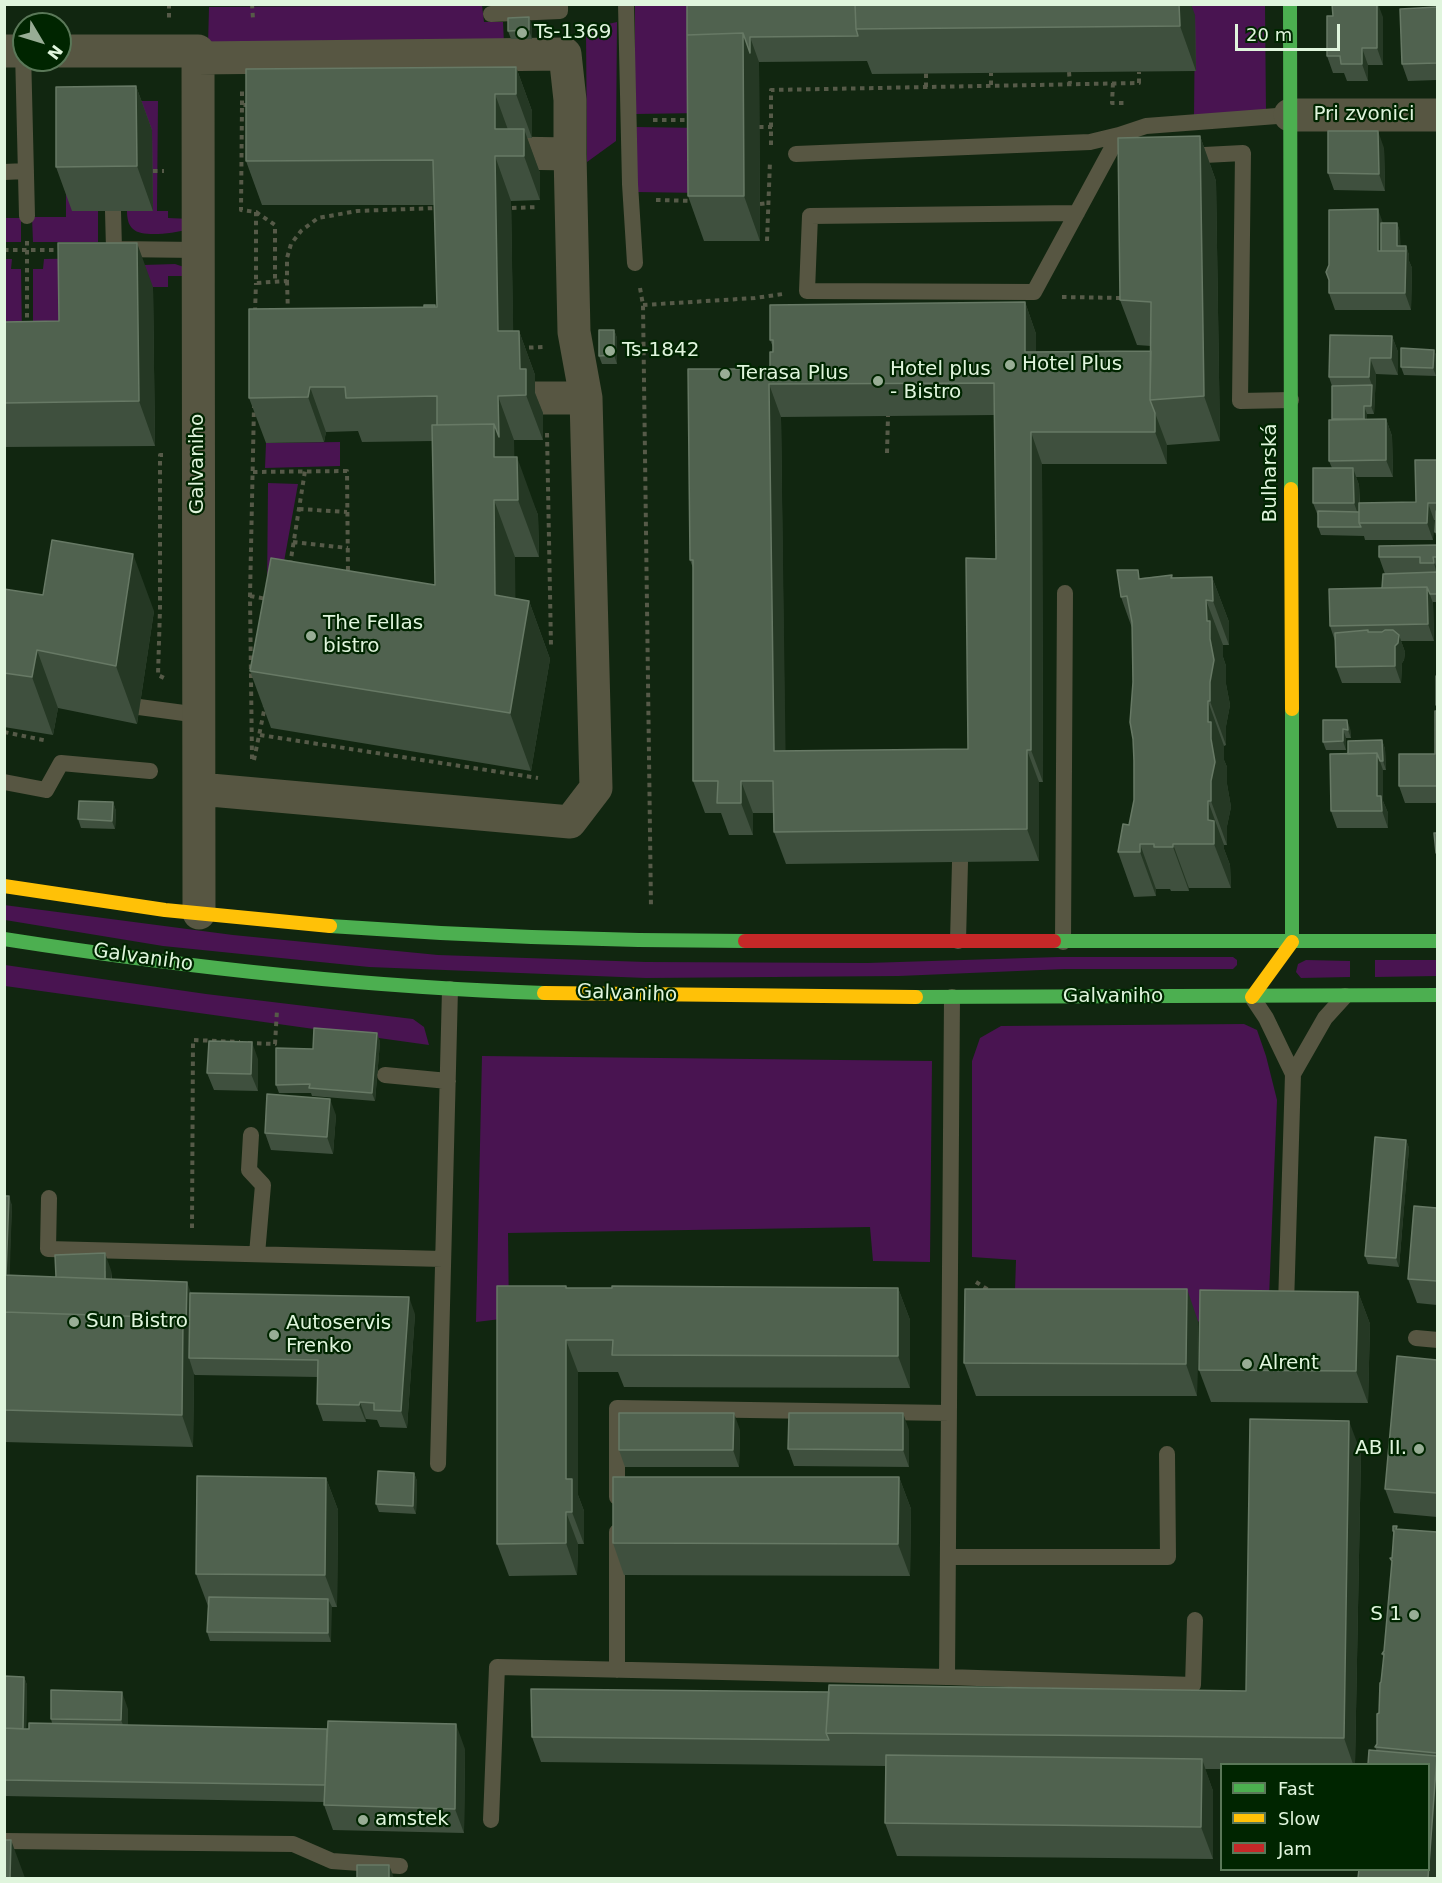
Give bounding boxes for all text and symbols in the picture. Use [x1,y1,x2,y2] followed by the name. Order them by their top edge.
[12,12,72,72] north arrow
[1238,12,1343,50] scale bar
[534,21,611,45] place label: Ts-1369
[1246,24,1292,45] text: 20 m
[515,26,529,40] marker: Ts-1369
[43,41,67,63] text: N
[1313,103,1415,127] street label: Pri zvonici
[622,339,699,363] place label: Ts-1842
[603,344,617,358] marker: Ts-1842
[1022,353,1122,377] place label: Hotel Plus
[890,358,991,405] place label: Hotel plus - Bistro
[1003,358,1017,372] marker: Hotel Plus
[737,362,848,386] place label: Terasa Plus
[718,367,732,381] marker: Terasa Plus
[871,374,885,388] marker: Hotel plus - Bistro
[186,414,210,514] street label: Galvaniho
[1259,423,1283,523] street label: Bulharská
[323,612,423,659] place label: The Fellas bistro
[304,629,318,643] marker: The Fellas bistro
[92,939,194,977] street label: Galvaniho
[576,980,678,1008] street label: Galvaniho
[1063,985,1163,1009] street label: Galvaniho
[86,1310,188,1334] place label: Sun Bistro
[286,1312,391,1359] place label: Autoservis Frenko
[67,1315,81,1329] marker: Sun Bistro
[267,1328,281,1342] marker: Autoservis Frenko
[1259,1352,1319,1376] place label: Alrent
[1240,1357,1254,1371] marker: Alrent
[1355,1437,1407,1461] place label: AB II.
[1412,1442,1426,1456] marker: AB II.
[1370,1603,1402,1627] place label: S 1
[1407,1608,1421,1622] marker: S 1
[1220,1763,1430,1871] legend
[1278,1778,1314,1799] text: Fast
[375,1808,449,1832] place label: amstek
[1278,1808,1320,1829] text: Slow
[356,1813,370,1827] marker: amstek
[1278,1838,1312,1859] text: Jam

